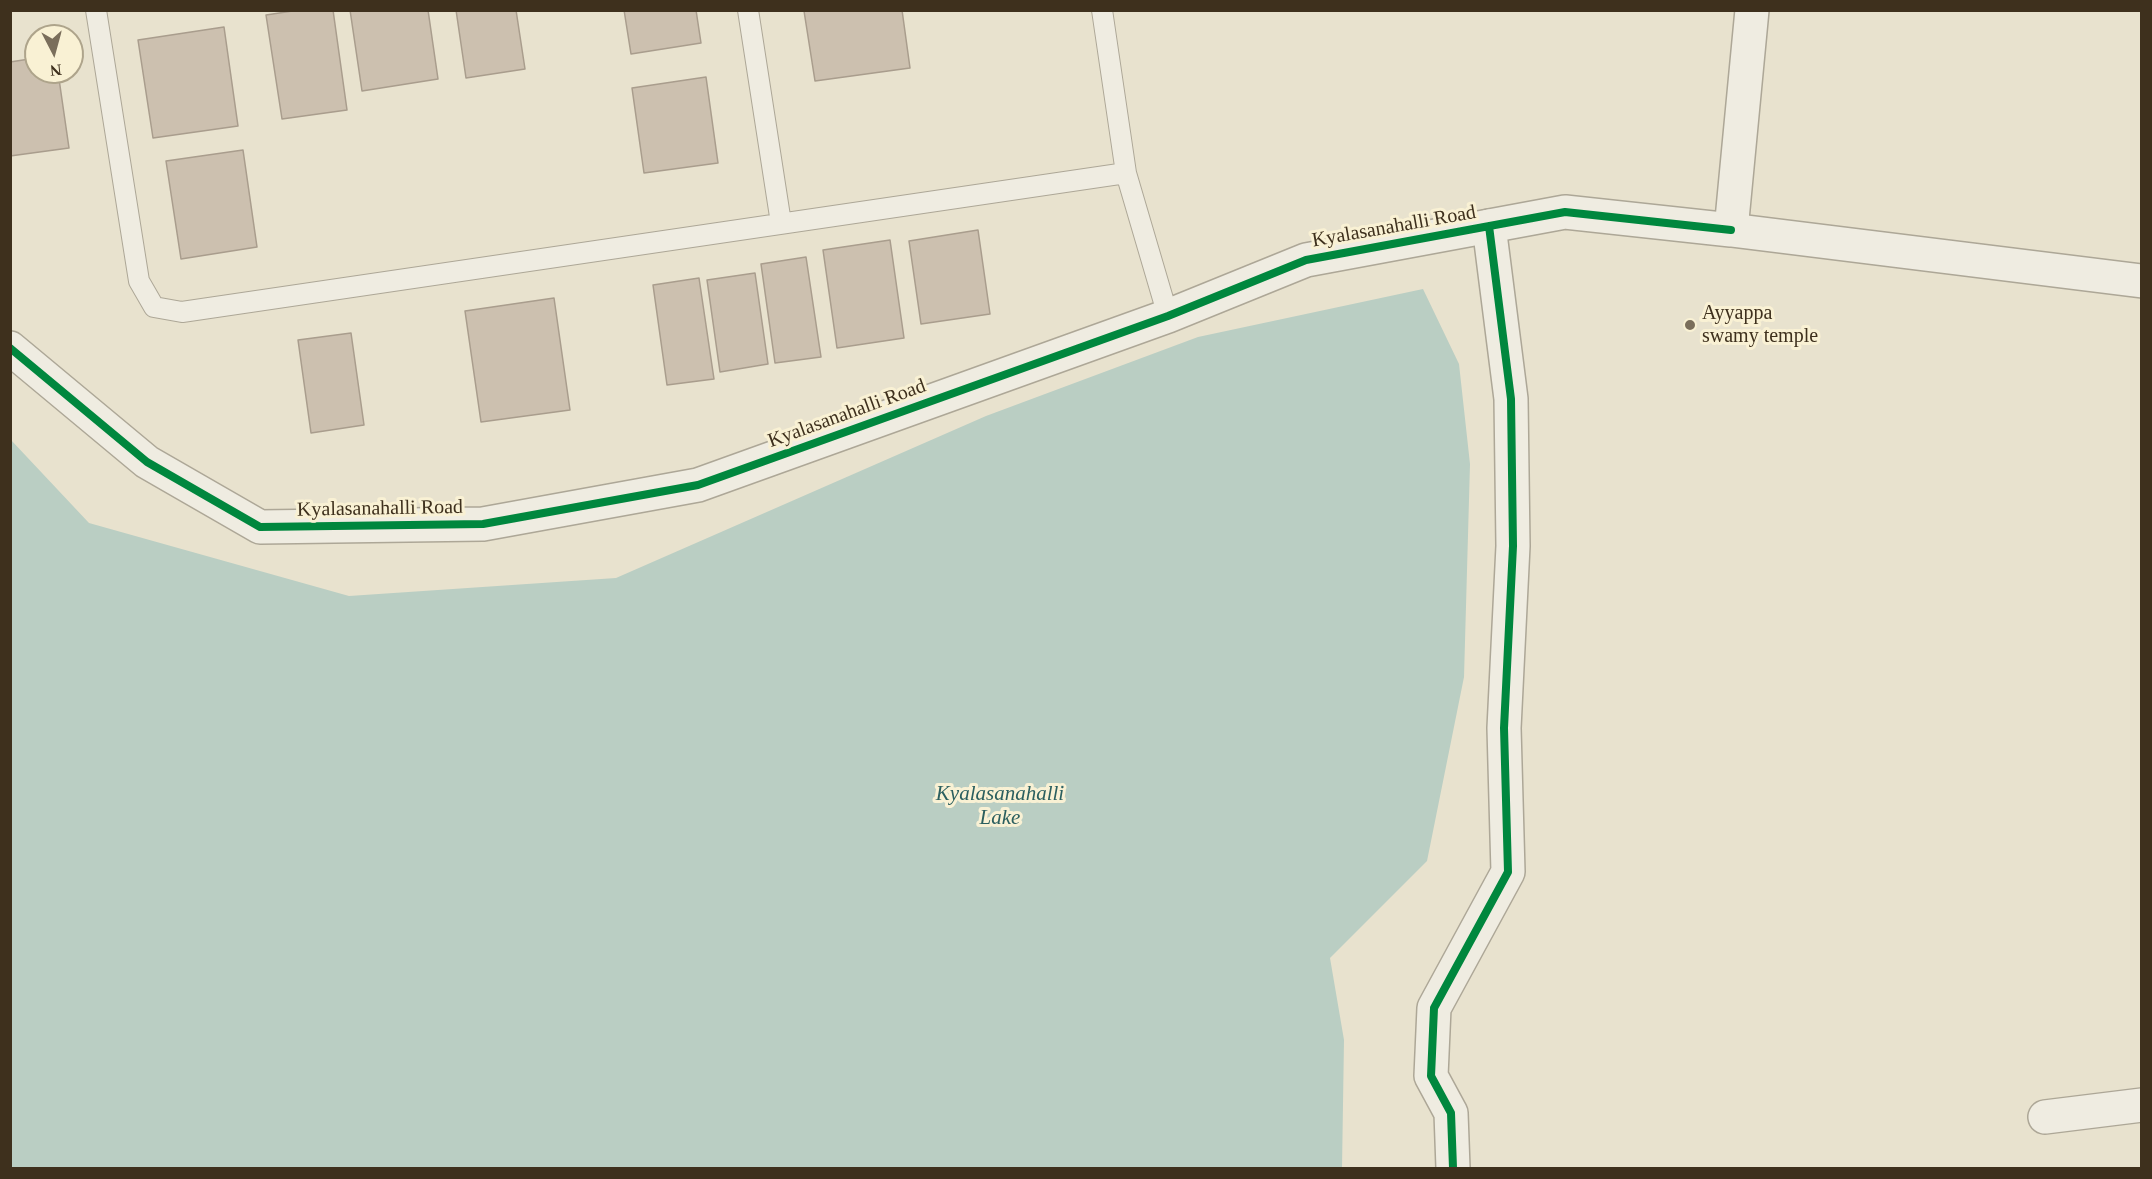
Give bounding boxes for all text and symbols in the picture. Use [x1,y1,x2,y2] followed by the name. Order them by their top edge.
[24,24,84,84] north arrow
[49,61,62,79] text: N
[1310,201,1478,253] street label: Kyalasanahalli Road
[1702,302,1818,349] place label: Ayyappa swamy temple
[1683,318,1697,332] marker: Ayyappa swamy temple
[765,374,929,454] street label: Kyalasanahalli Road
[297,496,463,522] street label: Kyalasanahalli Road
[936,781,1064,831] water label: Kyalasanahalli Lake

